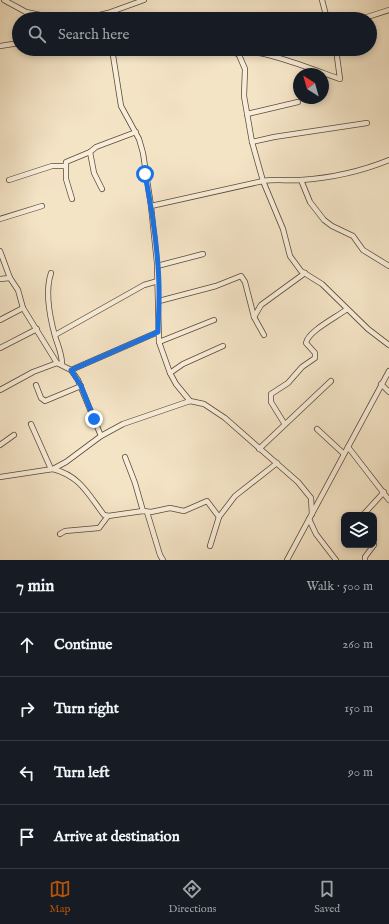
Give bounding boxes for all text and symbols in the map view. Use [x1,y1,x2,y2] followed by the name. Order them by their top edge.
[12,12,377,56] search box
[26,23,48,45] icon: search
[58,25,129,44] text: Search here
[293,68,329,104] north arrow
[136,165,154,183] route start
[85,410,103,428] route end
[341,512,377,548] map controls
[341,512,377,548] button: layers
[16,576,54,597] text: 7 min
[306,578,373,595] text: Walk · 500 m
[16,634,38,656] icon: ahead
[54,635,112,654] text: Continue
[342,636,373,653] text: 260 m
[16,698,38,720] icon: right
[54,699,119,718] text: Turn right
[344,700,373,717] text: 150 m
[16,762,38,784] icon: left
[54,763,110,782] text: Turn left
[348,764,373,781] text: 90 m
[16,826,38,848] icon: arrive
[54,827,180,846] text: Arrive at destination
[49,878,71,916] tab: Map
[169,878,216,916] tab: Directions
[314,878,340,916] tab: Saved

